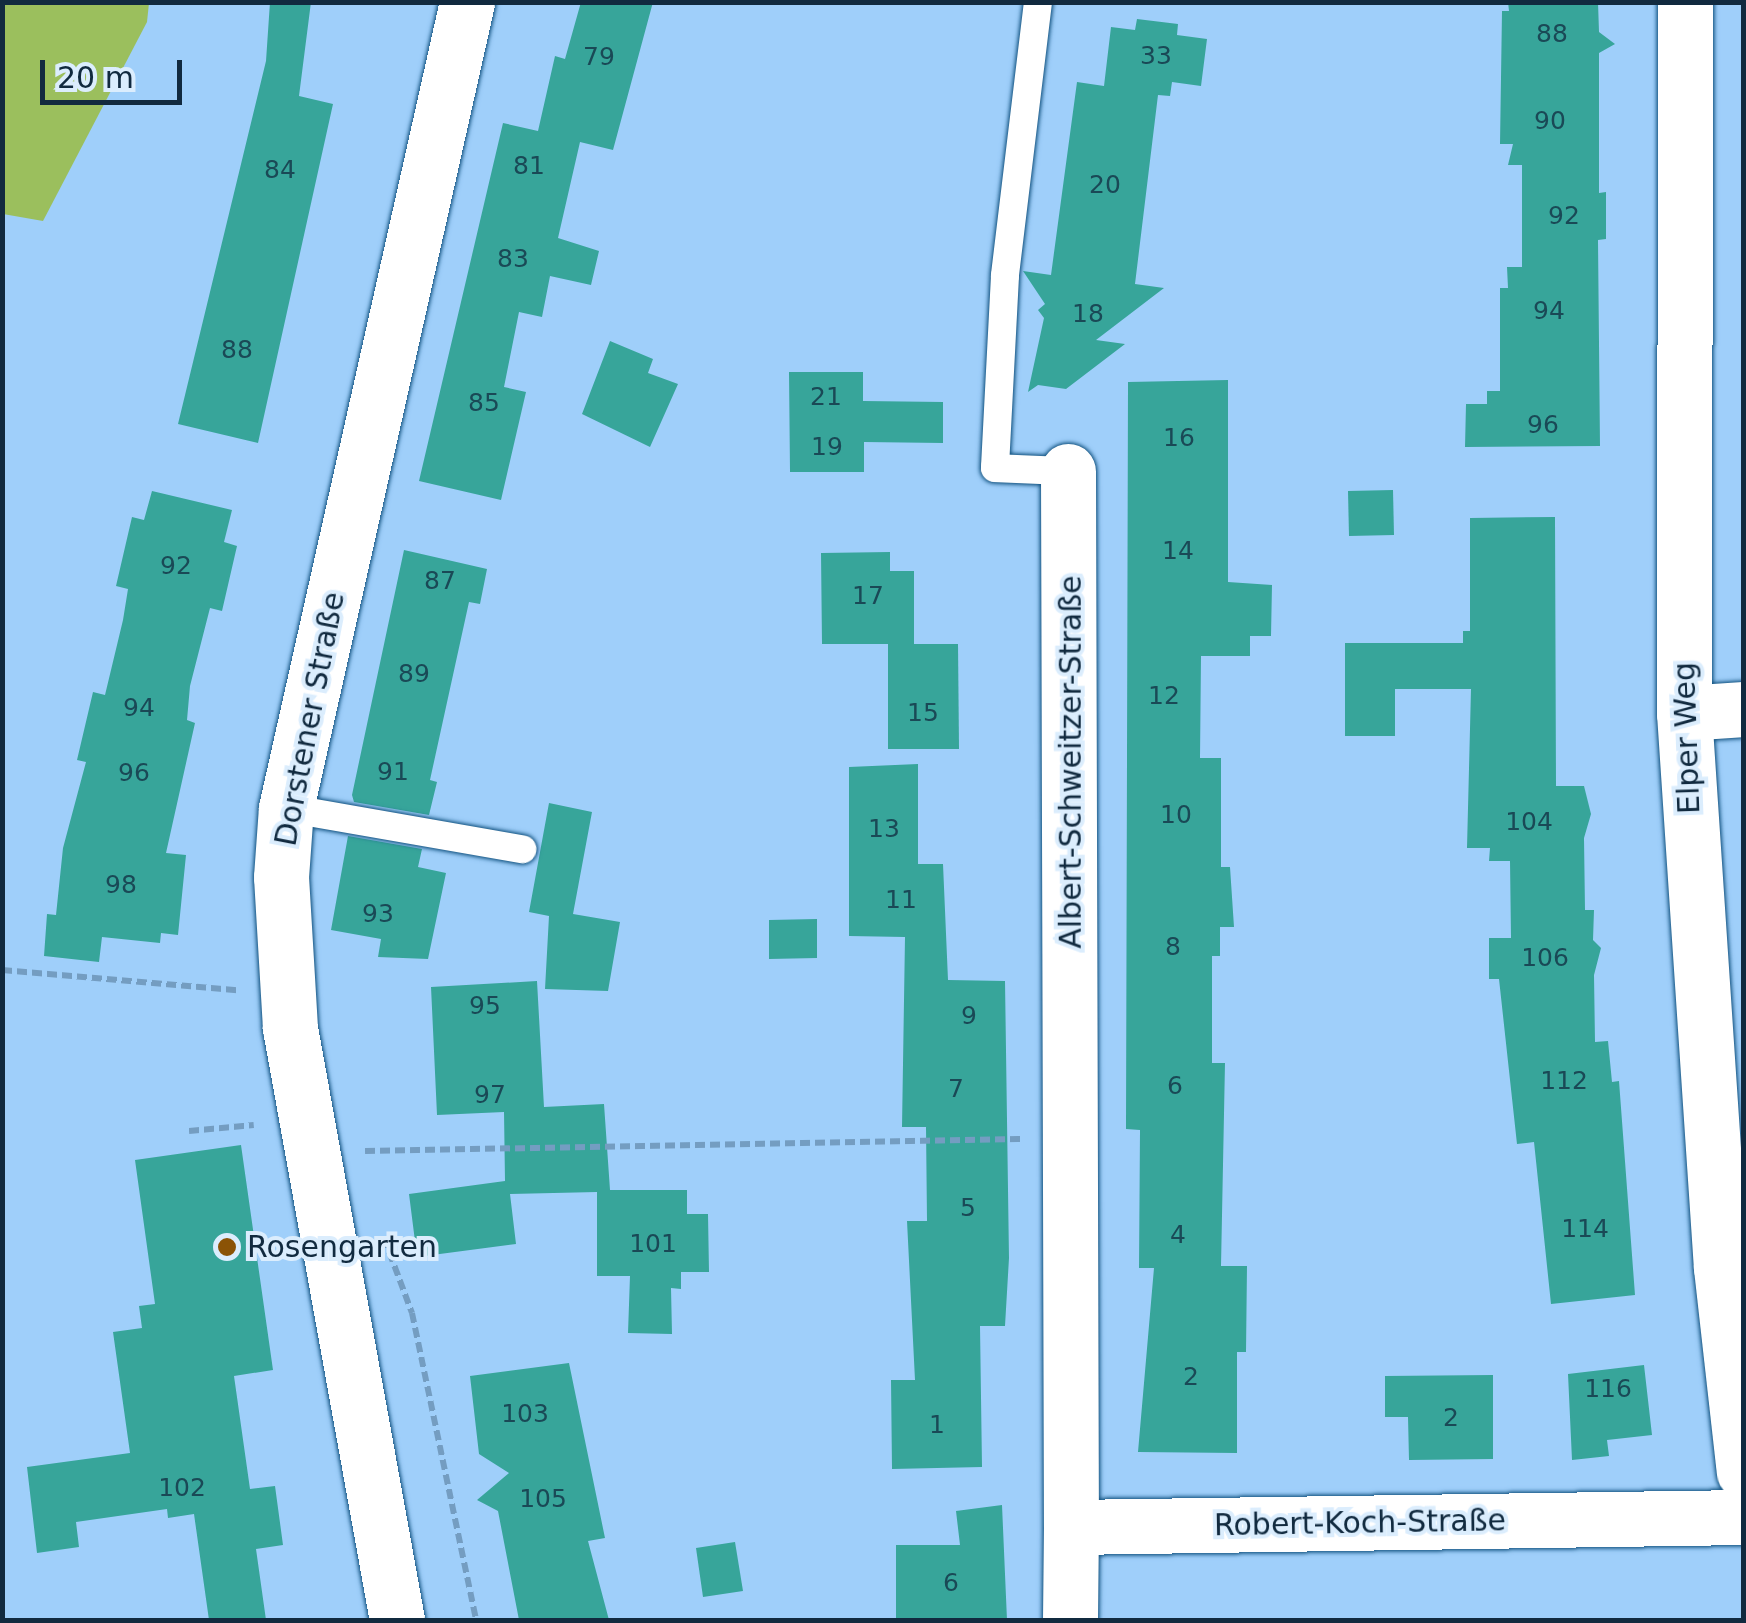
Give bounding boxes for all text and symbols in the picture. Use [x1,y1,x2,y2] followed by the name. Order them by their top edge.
[1536,19,1568,49] house number: 88
[45,40,188,102] scale bar
[1140,41,1172,71] house number: 33
[583,42,615,72] house number: 79
[57,60,134,95] text: 20 m
[1534,106,1566,136] house number: 90
[513,151,545,181] house number: 81
[264,155,296,185] house number: 84
[1089,170,1121,200] house number: 20
[1548,201,1580,231] house number: 92
[497,244,529,274] house number: 83
[1533,296,1565,326] house number: 94
[1072,299,1104,329] house number: 18
[221,335,253,365] house number: 88
[810,382,842,412] house number: 21
[468,388,500,418] house number: 85
[1527,410,1559,440] house number: 96
[1163,423,1195,453] house number: 16
[811,432,843,462] house number: 19
[1162,536,1194,566] house number: 14
[160,551,192,581] house number: 92
[424,566,456,596] house number: 87
[1053,575,1089,949] street label: Albert-Schweitzer-Straße
[852,581,884,611] house number: 17
[268,589,352,849] street label: Dorstener Straße
[398,659,430,689] house number: 89
[1666,661,1708,815] street label: Elper Weg
[1148,681,1180,711] house number: 12
[123,693,155,723] house number: 94
[907,698,939,728] house number: 15
[377,757,409,787] house number: 91
[118,758,150,788] house number: 96
[1160,800,1192,830] house number: 10
[1505,807,1553,837] house number: 104
[868,814,900,844] house number: 13
[105,870,137,900] house number: 98
[885,885,917,915] house number: 11
[362,899,394,929] house number: 93
[1165,932,1181,962] house number: 8
[1521,943,1569,973] house number: 106
[469,991,501,1021] house number: 95
[961,1001,977,1031] house number: 9
[1540,1066,1588,1096] house number: 112
[1167,1071,1183,1101] house number: 6
[948,1074,964,1104] house number: 7
[474,1080,506,1110] house number: 97
[960,1193,976,1223] house number: 5
[1561,1214,1609,1244] house number: 114
[1170,1220,1186,1250] house number: 4
[247,1229,437,1265] place label: Rosengarten
[629,1229,677,1259] house number: 101
[216,1236,238,1258] marker: Rosengarten
[1183,1362,1199,1392] house number: 2
[1584,1374,1632,1404] house number: 116
[501,1399,549,1429] house number: 103
[1443,1403,1459,1433] house number: 2
[929,1410,945,1440] house number: 1
[158,1473,206,1503] house number: 102
[519,1484,567,1514] house number: 105
[1214,1502,1506,1544] street label: Robert-Koch-Straße
[943,1568,959,1598] house number: 6

